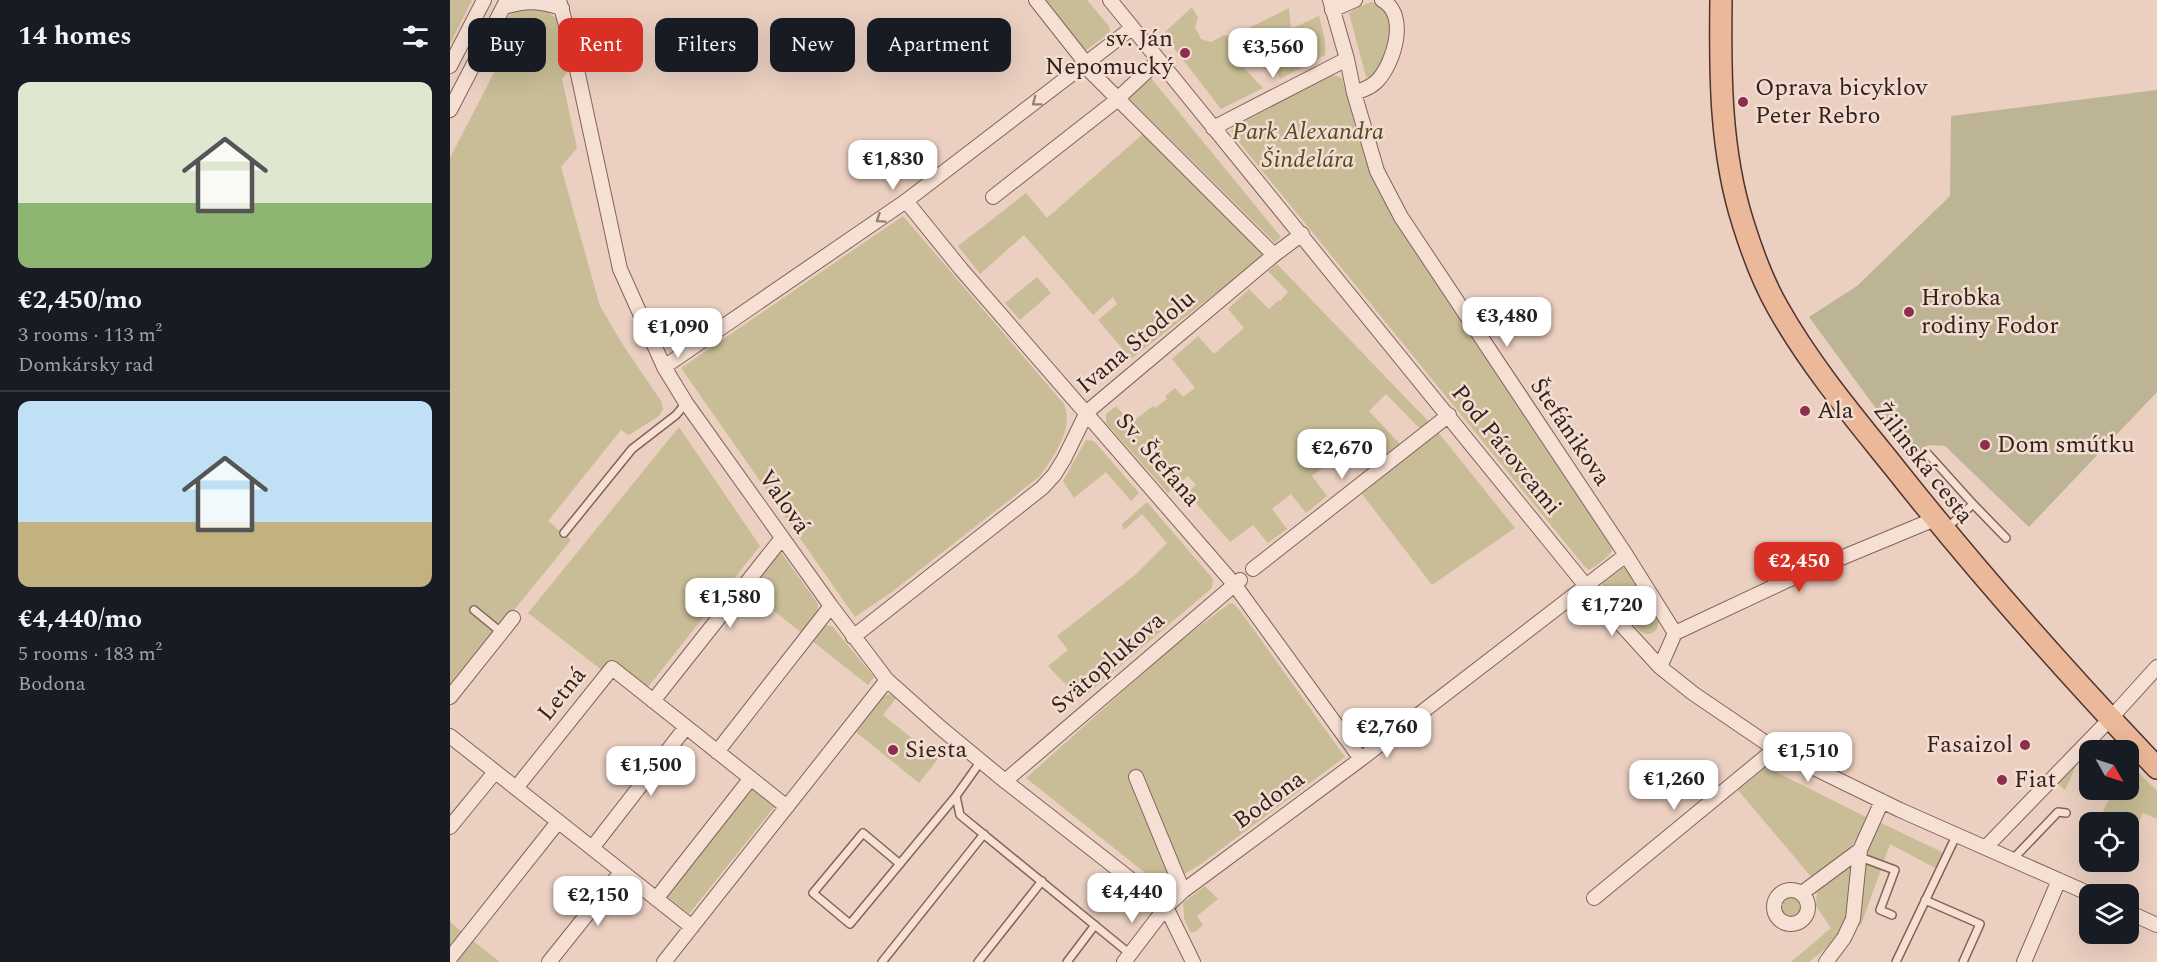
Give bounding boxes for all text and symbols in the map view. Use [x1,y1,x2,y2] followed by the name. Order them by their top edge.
[18,16,132,56] text: 14 homes
[468,18,546,72] chip: Buy
[558,18,643,72] chip: Rent
[655,18,758,72] chip: Filters
[770,18,855,72] chip: New
[867,18,1011,72] chip: Apartment
[399,20,432,53] icon: filters
[1045,21,1174,85] place label: sv. Ján Nepomucký
[1224,28,1322,79] pin: €3,560
[1242,32,1304,62] text: €3,560
[1178,46,1192,60] marker: sv. Ján Nepomucký
[1755,70,1929,134] place label: Oprava bicyklov Peter Rebro
[1032,95,1043,106] one-way arrow
[1736,95,1750,109] marker: Oprava bicyklov Peter Rebro
[1232,114,1384,178] park label: Park Alexandra Šindelára
[171,121,279,229] icon: home
[844,140,942,191] pin: €1,830
[862,144,924,174] text: €1,830
[876,212,887,223] one-way arrow
[18,280,142,320] text: €2,450/mo
[1921,280,2059,344] place label: Hrobka rodiny Fodor
[1069,281,1203,403] street label: Ivana Stodolu
[1458,297,1556,348] pin: €3,480
[1476,301,1538,331] text: €3,480
[1902,305,1916,319] marker: Hrobka rodiny Fodor
[629,308,727,359] pin: €1,090
[647,312,709,342] text: €1,090
[18,320,162,350] text: 3 rooms · 113 m²
[18,350,154,380] text: Domkársky rad
[1521,371,1620,493] street label: Štefánikova
[1442,377,1570,523] street label: Pod Párovcami
[1817,393,1854,429] place label: Ala
[1864,394,1982,532] street label: Žilinská cesta
[1798,404,1812,418] marker: Ala
[1107,405,1209,515] street label: Sv. Štefana
[1997,427,2135,463] place label: Dom smútku
[1293,429,1391,480] pin: €2,670
[1311,433,1373,463] text: €2,670
[1978,438,1992,452] marker: Dom smútku
[171,440,279,548] icon: home
[749,462,819,542] street label: Valová
[1750,542,1848,593] pin: €2,450
[1768,546,1830,576] text: €2,450
[681,578,779,629] pin: €1,580
[699,582,761,612] text: €1,580
[1563,586,1661,637] pin: €1,720
[1581,590,1643,620] text: €1,720
[18,599,142,639] text: €4,440/mo
[1043,603,1173,723] street label: Svätoplukova
[18,639,162,669] text: 5 rooms · 183 m²
[529,659,595,729] street label: Letná
[18,669,86,699] text: Bodona
[1338,708,1436,759] pin: €2,760
[1356,712,1418,742] text: €2,760
[1926,727,2013,763] place label: Fasaizol
[905,732,967,768] place label: Siesta
[1759,732,1857,783] pin: €1,510
[1777,736,1839,766] text: €1,510
[2018,738,2032,752] marker: Fasaizol
[2079,740,2139,800] north arrow
[2079,740,2139,944] map controls
[886,743,900,757] marker: Siesta
[602,746,700,797] pin: €1,500
[620,750,682,780] text: €1,500
[1625,760,1723,811] pin: €1,260
[1226,761,1313,838] street label: Bodona
[2014,762,2056,798] place label: Fiat
[1643,764,1705,794] text: €1,260
[1995,773,2009,787] marker: Fiat
[2079,812,2139,872] button: locate
[1083,873,1181,924] pin: €4,440
[549,876,647,927] pin: €2,150
[1101,877,1163,907] text: €4,440
[567,880,629,910] text: €2,150
[2079,884,2139,944] button: layers

